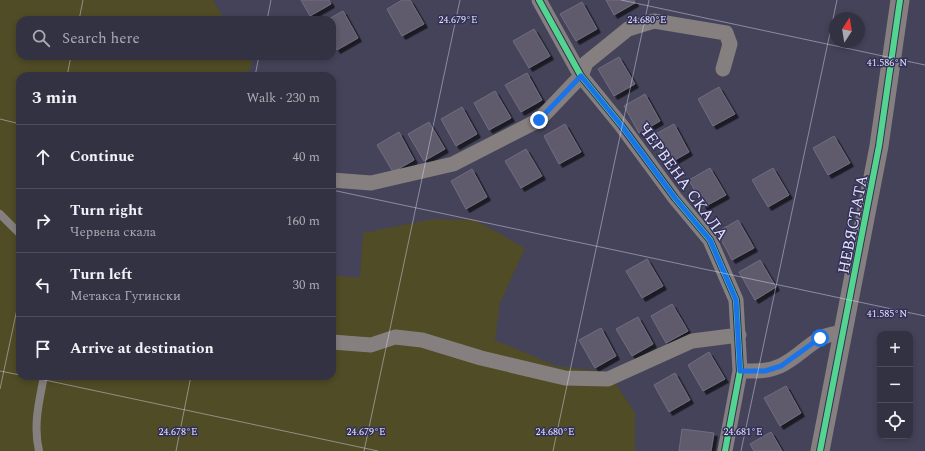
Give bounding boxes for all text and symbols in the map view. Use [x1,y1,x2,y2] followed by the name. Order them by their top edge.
[438,12,478,28] text: 24.679°E
[627,12,667,28] text: 24.680°E
[829,12,865,48] north arrow
[16,16,336,60] search box
[30,27,52,49] icon: search
[62,27,140,50] text: Search here
[867,55,907,71] text: 41.586°N
[32,85,77,111] text: 3 min
[246,88,320,108] text: Walk · 230 m
[530,111,548,129] route end
[632,118,734,245] street label: ЧЕРВЕНА СКАЛА
[70,145,135,168] text: Continue
[32,146,54,168] icon: ahead
[293,147,320,167] text: 40 m
[832,173,874,276] street label: НЕВЯСТАТА
[70,199,143,222] text: Turn right
[32,210,54,232] icon: right
[286,211,320,231] text: 160 m
[70,222,156,242] text: Червена скала
[70,263,132,286] text: Turn left
[32,274,54,296] icon: left
[293,275,320,295] text: 30 m
[70,286,181,306] text: Метакса Гугински
[867,306,907,322] text: 41.585°N
[811,329,829,347] route start
[877,331,913,439] map controls
[877,331,913,367] button: +
[70,337,214,360] text: Arrive at destination
[32,338,54,360] icon: arrive
[877,367,913,403] button: −
[877,403,913,439] button: locate
[158,424,198,440] text: 24.678°E
[346,424,386,440] text: 24.679°E
[535,424,575,440] text: 24.680°E
[723,424,763,440] text: 24.681°E

